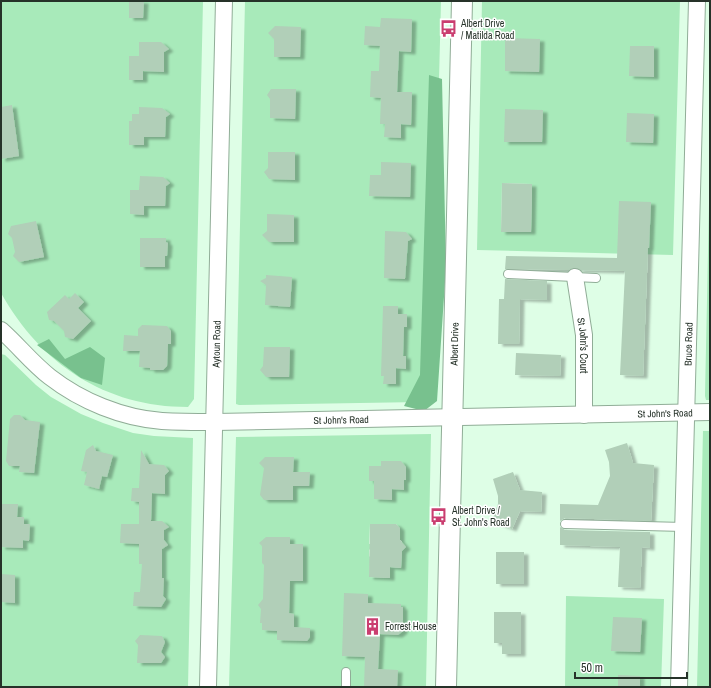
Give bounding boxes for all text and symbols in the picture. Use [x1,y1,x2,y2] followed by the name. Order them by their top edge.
[460,17,514,42] place label: Albert Drive / Matilda Road
[438,19,458,39] bus stop icon: Albert Drive / Matilda Road
[574,317,590,374] street label: St John's Court
[209,320,224,369] street label: Aytoun Road
[447,322,462,367] street label: Albert Drive
[681,322,696,366] street label: Bruce Road
[637,406,693,420] street label: St John's Road
[313,413,369,427] street label: St John's Road
[451,504,510,529] place label: Albert Drive / St. John's Road
[429,506,449,526] bus stop icon: Albert Drive / St. John's Road
[362,616,382,636] building icon: Forrest House
[385,620,437,633] place label: Forrest House
[575,654,687,680] scale bar
[581,660,603,676] text: 50 m

